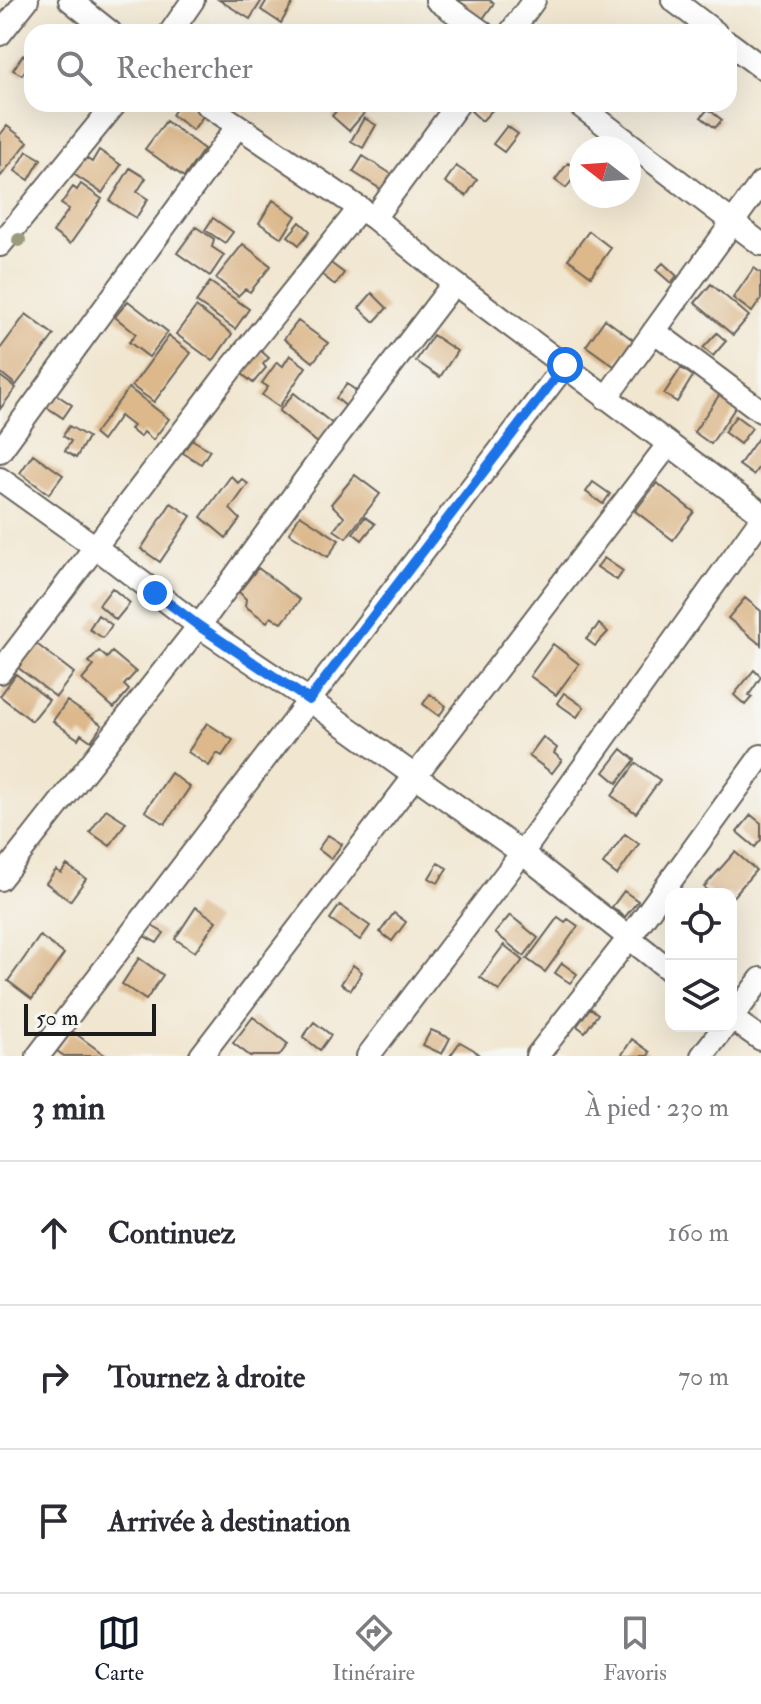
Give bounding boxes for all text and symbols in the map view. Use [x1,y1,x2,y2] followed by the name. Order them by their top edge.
[24,24,737,112] search box
[52,46,96,90] icon: search
[116,50,253,87] text: Rechercher
[569,136,641,208] north arrow
[547,347,583,383] route start
[137,575,173,611] route end
[665,888,737,1032] map controls
[665,888,737,960] button: locate
[665,960,737,1032] button: layers
[24,1000,156,1036] scale bar
[36,1004,78,1032] text: 50 m
[32,1087,105,1130] text: 3 min
[585,1092,729,1124] text: À pied · 230 m
[32,1211,76,1255] icon: ahead
[108,1215,235,1252] text: Continuez
[668,1217,729,1249] text: 160 m
[32,1355,76,1399] icon: right
[108,1359,305,1396] text: Tournez à droite
[678,1361,729,1393] text: 70 m
[32,1499,76,1543] icon: arrive
[108,1503,351,1540] text: Arrivée à destination
[94,1611,144,1687] tab: Carte
[332,1611,415,1687] tab: Itinéraire
[603,1611,667,1687] tab: Favoris

